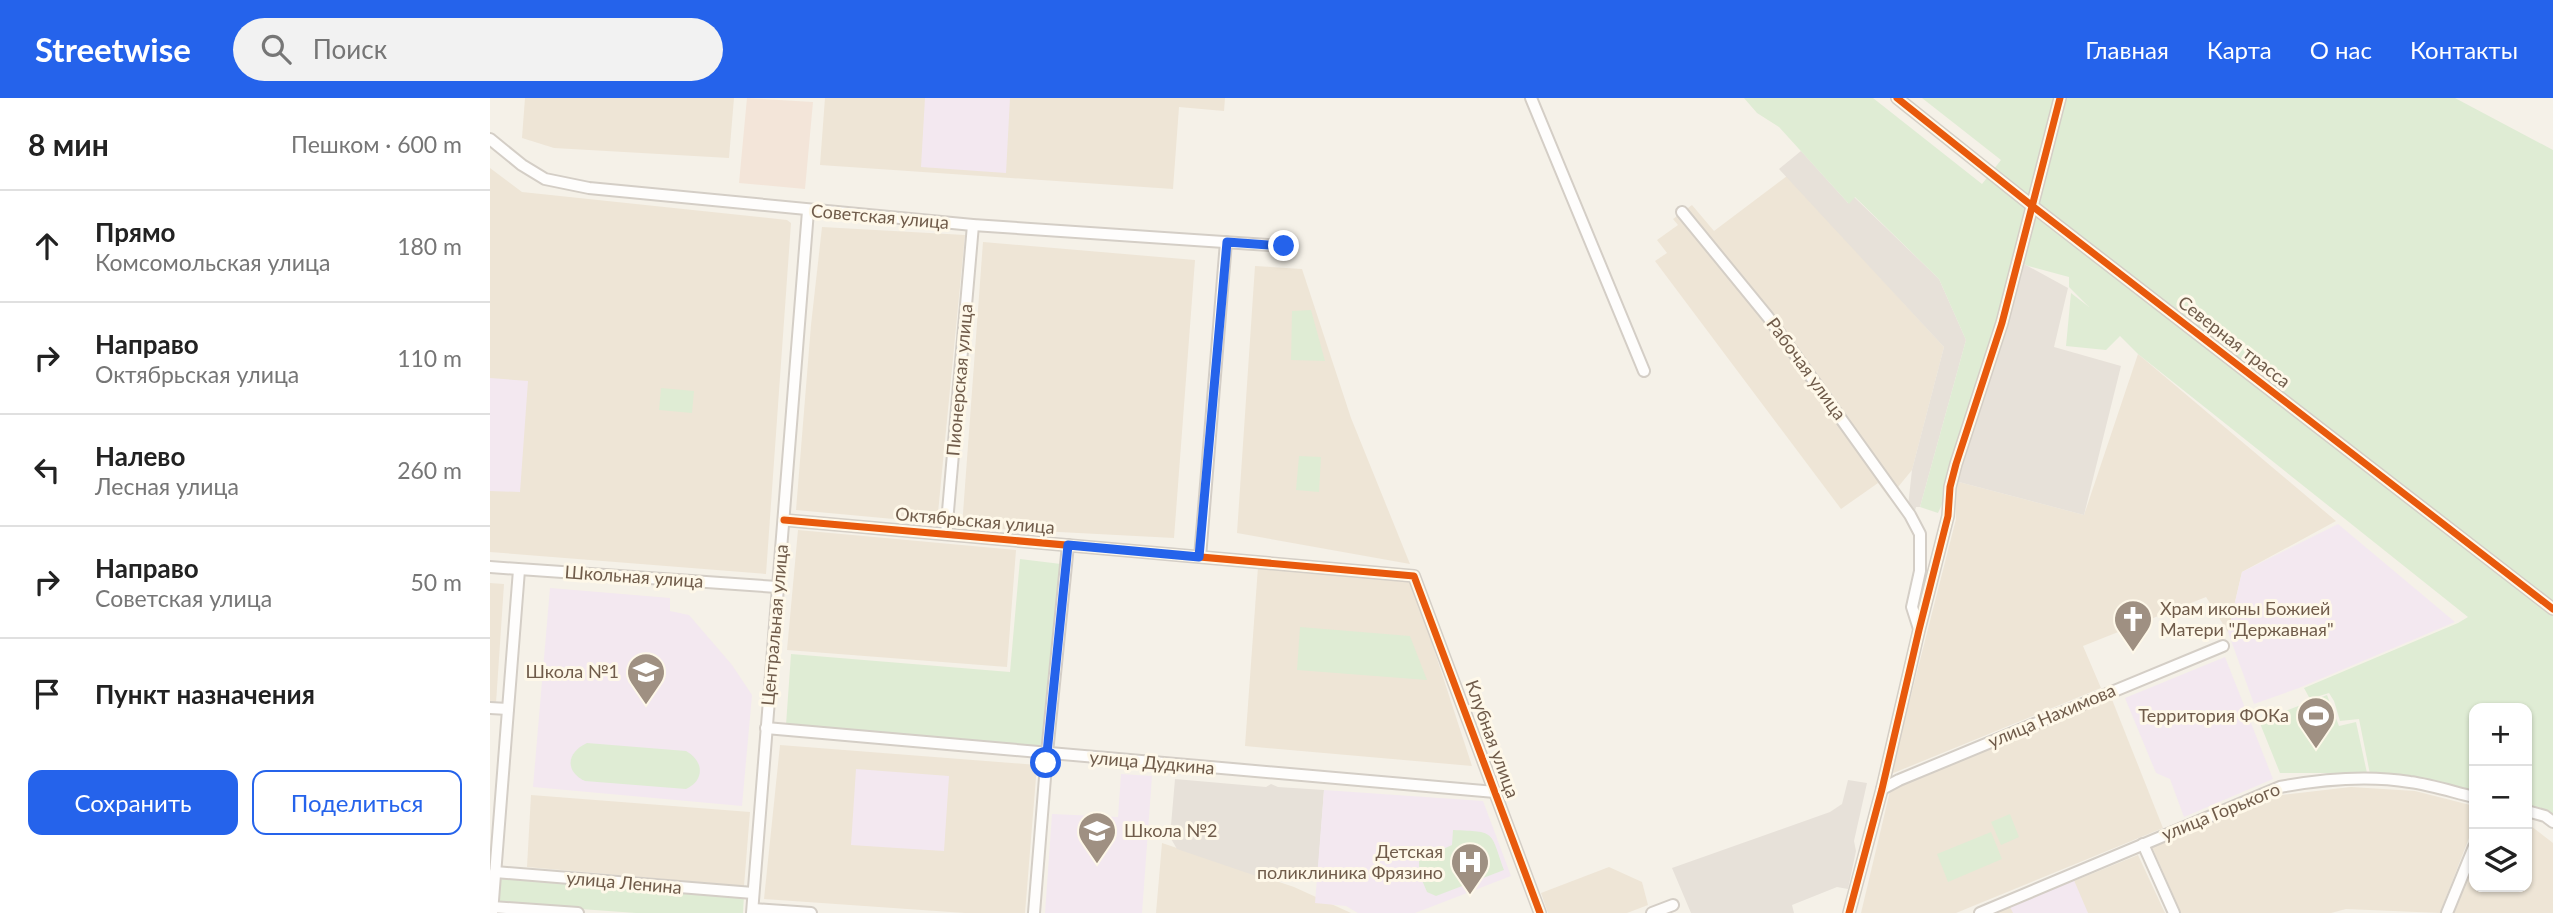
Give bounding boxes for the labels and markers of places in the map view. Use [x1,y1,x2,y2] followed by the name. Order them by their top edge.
[2160,597,2334,640] place label: Храм иконы Божией Матери "Державная"
[2112,598,2154,653] church icon: Храм иконы Божией Матери "Державная"
[625,651,667,706] school or university icon: Школа №1
[526,660,619,682] place label: Школа №1
[2295,695,2337,750] sports icon: Территория ФОКа
[2138,704,2289,726] place label: Территория ФОКа
[1076,810,1118,865] school or university icon: Школа №2
[1124,819,1218,841] place label: Школа №2
[1257,840,1443,883] place label: Детская поликлиника Фрязино
[1449,841,1491,896] hospital icon: Детская поликлиника Фрязино

